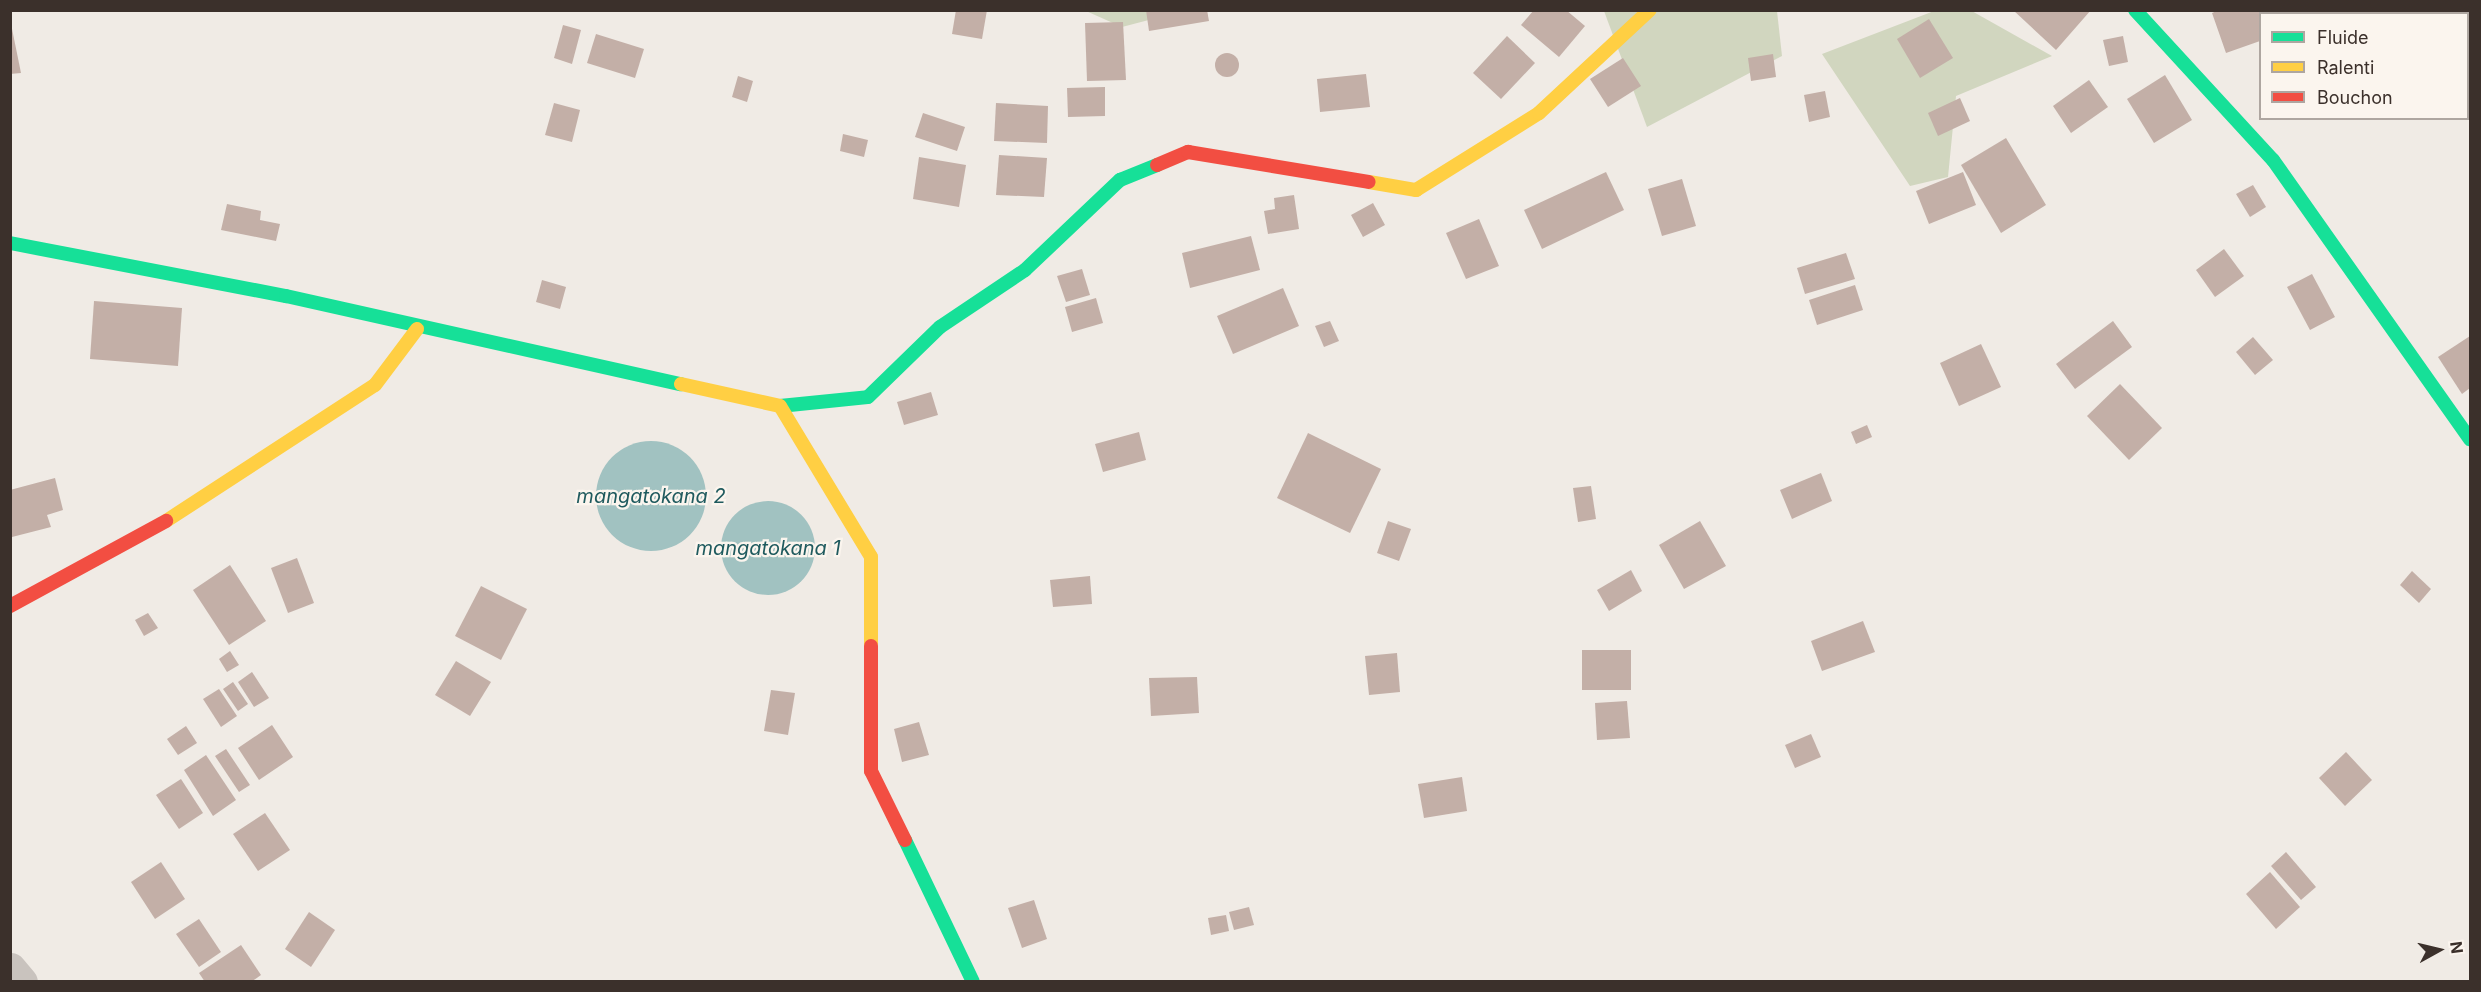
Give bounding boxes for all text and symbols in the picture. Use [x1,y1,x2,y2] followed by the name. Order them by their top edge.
[2259,12,2469,120] legend
[2317,27,2369,48] text: Fluide
[2317,57,2374,78] text: Ralenti
[2317,87,2393,108] text: Bouchon
[576,484,726,508] water label: mangatokana 2
[695,536,841,560] water label: mangatokana 1
[2409,920,2469,980] north arrow
[2446,940,2468,955] text: N

